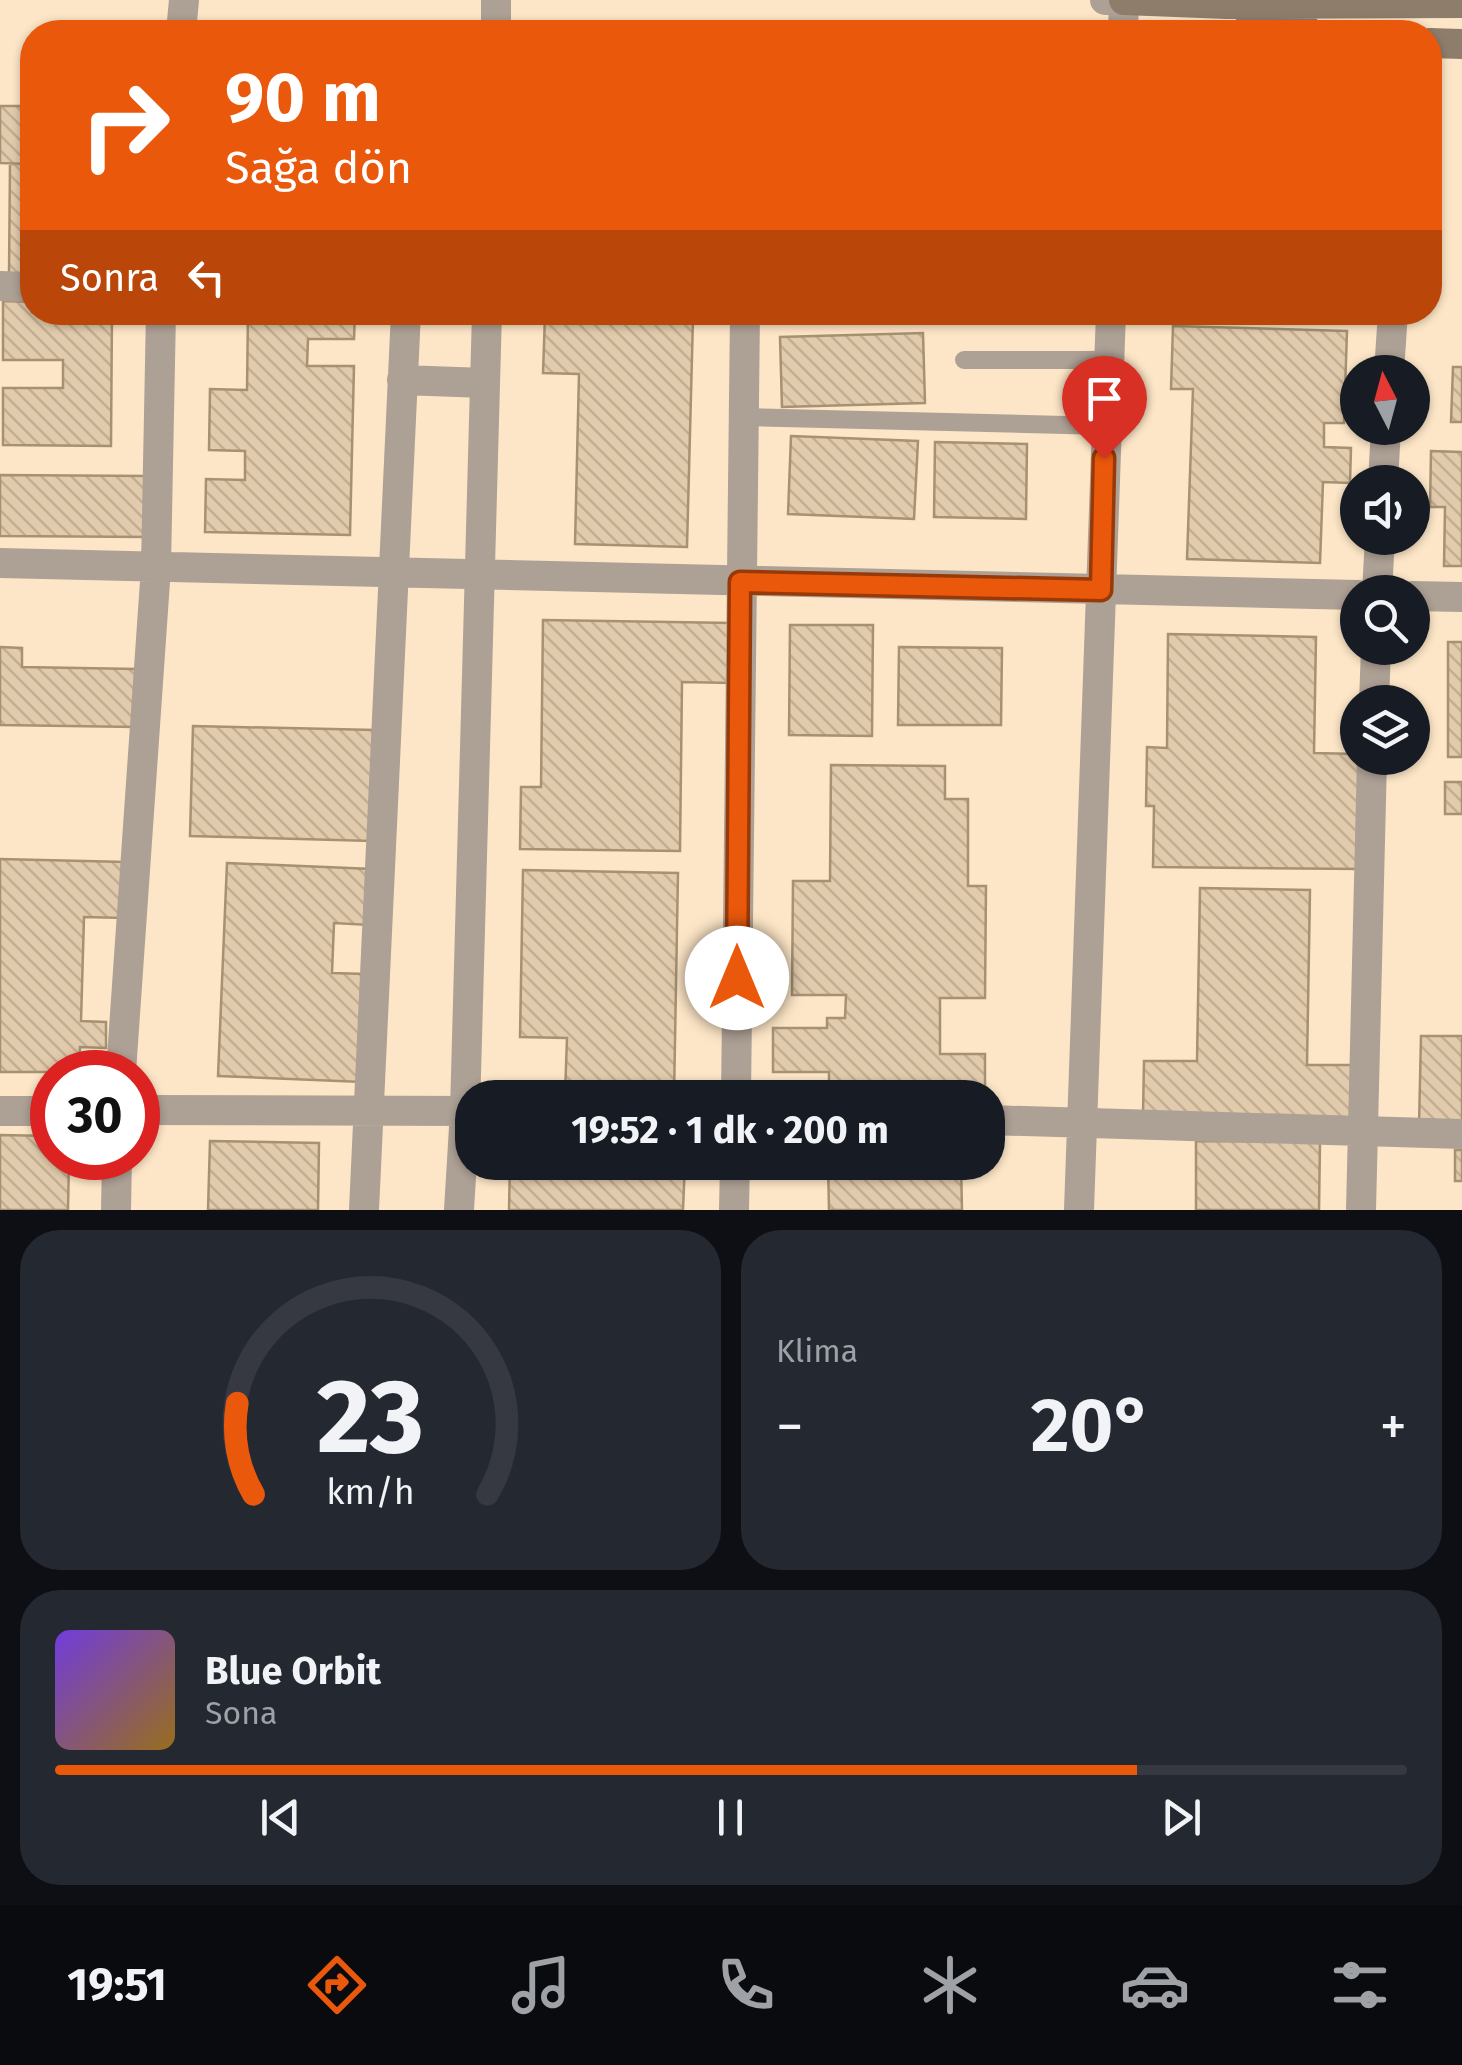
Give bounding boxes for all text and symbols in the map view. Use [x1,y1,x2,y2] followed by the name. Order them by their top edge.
[225,56,381,140] text: 90 m
[60,60,190,190] icon: right
[225,141,412,195] text: Sağa dön
[179,250,234,305] icon: left
[60,255,159,301] text: Sonra
[1340,355,1430,445] north arrow
[1340,355,1430,775] map controls
[1062,356,1147,459] pin
[1077,371,1132,426] icon: arrive
[1340,465,1430,555] button: sound
[1340,575,1430,665] button: search
[1340,685,1430,775] button: layers
[685,926,789,1030] position arrow
[30,1050,160,1180] speed limit sign: 30
[571,1107,889,1153] text: 19:52 · 1 dk · 200 m
[776,1332,858,1370] text: Klima
[317,1355,424,1480] text: 23
[1031,1381,1152,1471] text: 20°
[776,1394,804,1460] text: −
[1380,1394,1407,1460] text: +
[326,1471,415,1513] text: km/h
[205,1648,381,1694] text: Blue Orbit
[205,1694,277,1732] text: Sona
[253,1790,308,1845] icon: previous
[703,1790,758,1845] icon: pause
[1154,1790,1209,1845] icon: next
[302,1950,372,2020] icon: directions
[506,1950,576,2020] icon: music
[711,1950,781,2020] icon: phone
[915,1950,985,2020] icon: climate
[1120,1950,1190,2020] icon: car
[1325,1950,1395,2020] icon: filters
[67,1958,167,2012] text: 19:51

